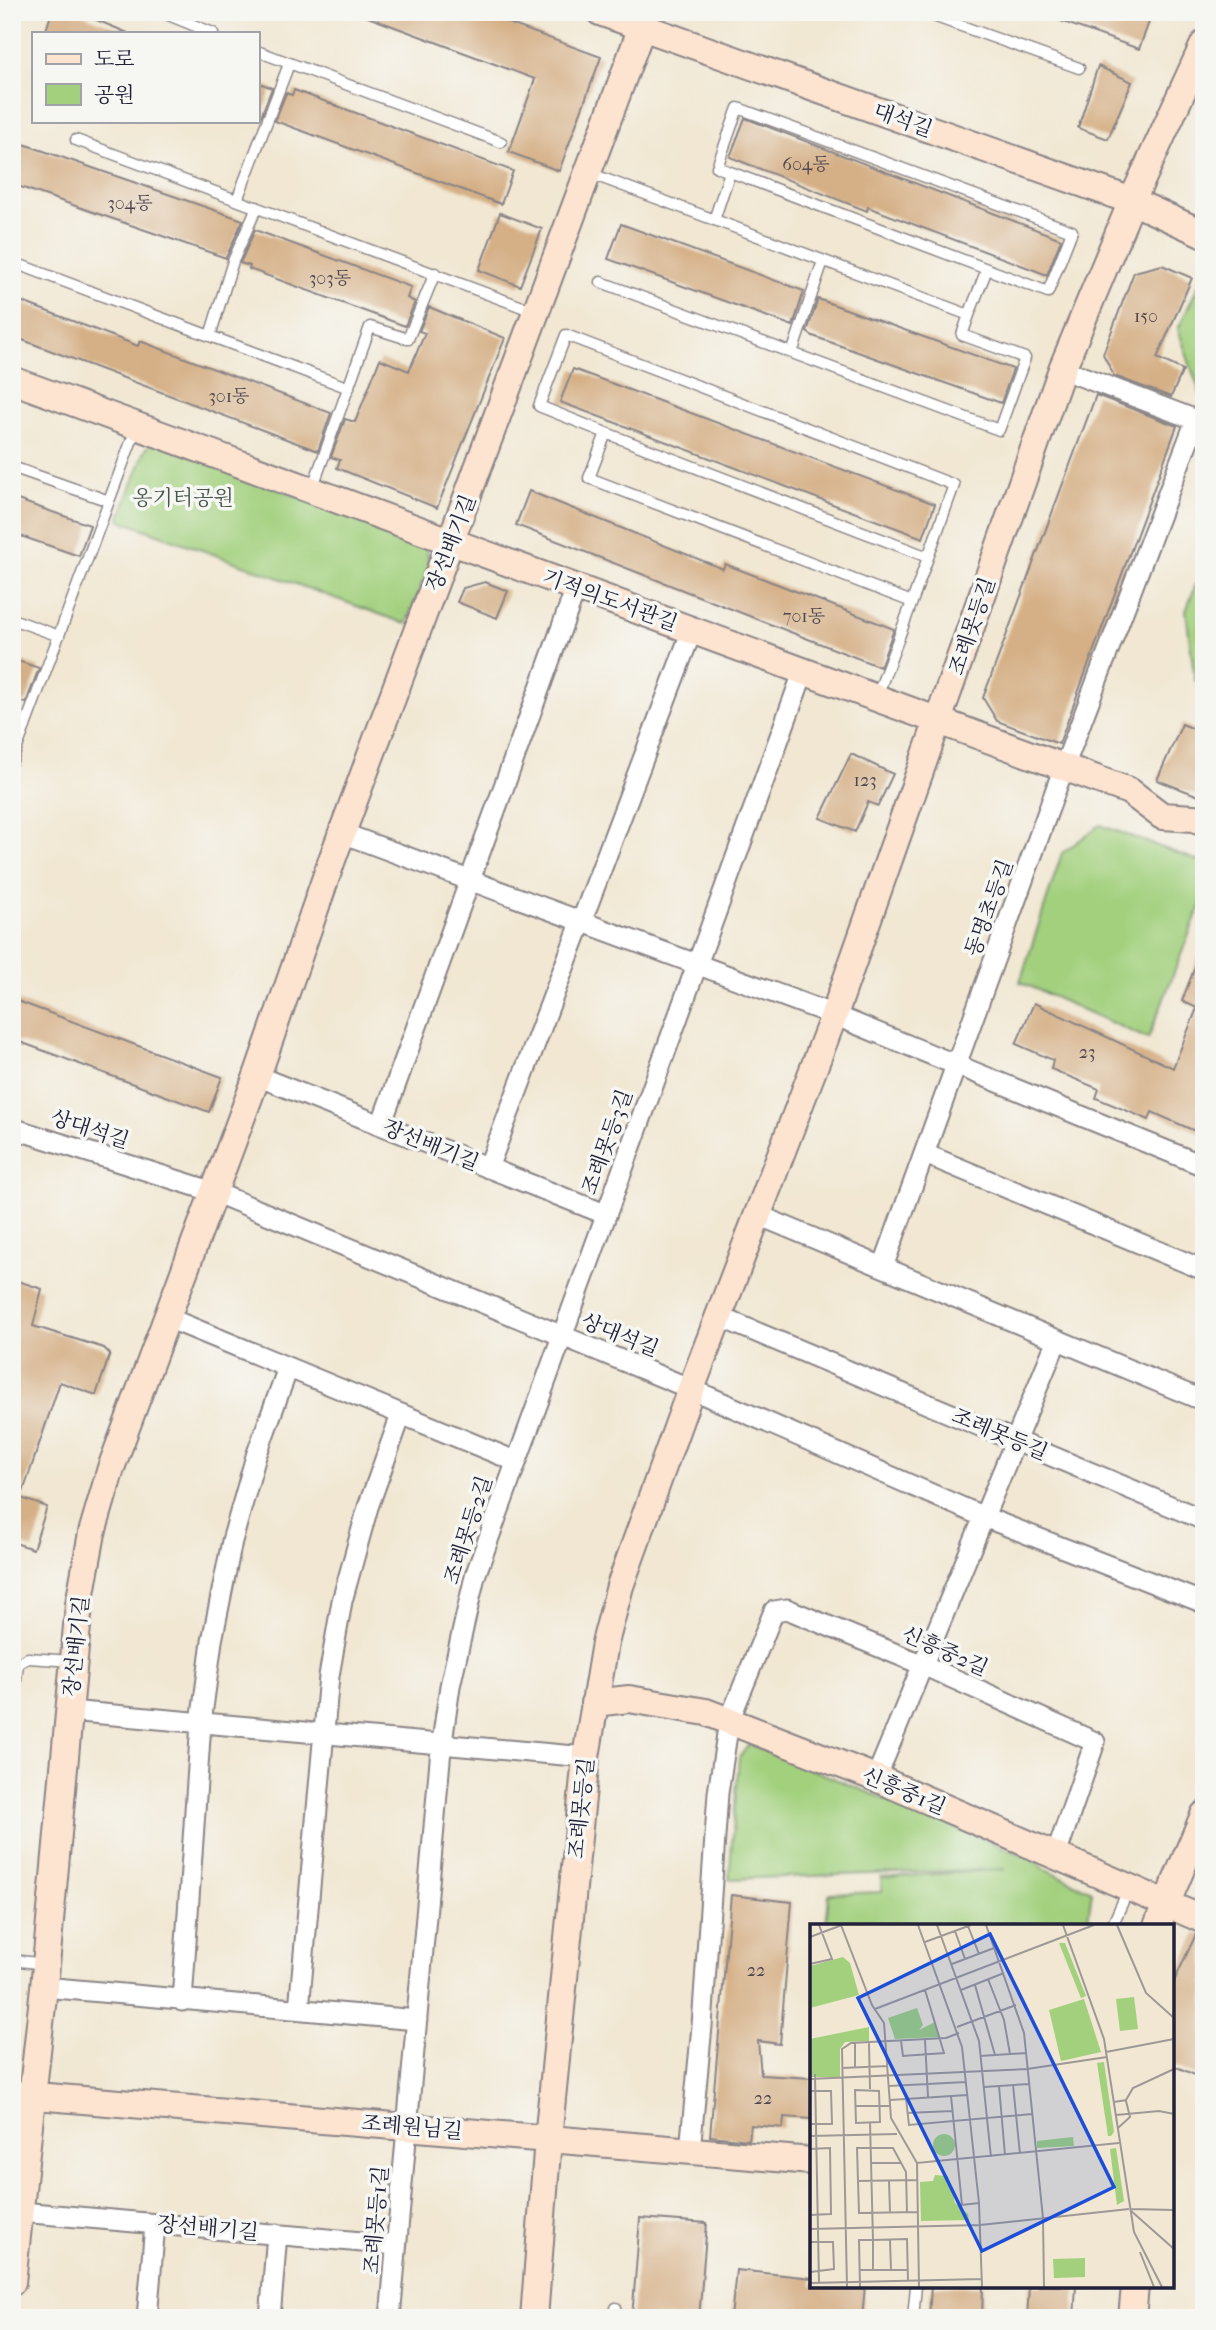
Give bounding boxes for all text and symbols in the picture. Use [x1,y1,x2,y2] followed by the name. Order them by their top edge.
[32,32,259,122] legend
[94,47,135,71] text: 도로
[94,83,135,107] text: 공원
[870,98,936,142] street label: 대석길
[782,154,830,175] house number: 604동
[107,193,153,214] house number: 304동
[309,268,351,289] house number: 303동
[1134,306,1158,327] house number: 150
[208,386,250,407] house number: 301동
[132,486,234,510] park label: 옹기터공원
[422,491,480,595] street label: 장선배기길
[539,564,681,636] street label: 기적의도서관길
[944,574,1000,678] street label: 조례못등길
[783,606,825,627] house number: 701동
[853,770,877,791] house number: 123
[960,856,1018,960] street label: 동명초등길
[1079,1042,1095,1063] house number: 23
[577,1086,637,1198] street label: 조례못등3길
[48,1105,132,1153] street label: 상대석길
[379,1115,483,1175] street label: 장선배기길
[578,1309,662,1361] street label: 상대석길
[949,1403,1051,1465] street label: 조례못등길
[439,1473,497,1587] street label: 조례못등2길
[59,1594,93,1698] street label: 장선배기길
[898,1621,992,1681] street label: 신흥중2길
[564,1756,598,1860] street label: 조례못등길
[859,1763,949,1819] street label: 신흥중1길
[810,1924,1174,2288] inset map
[747,1960,765,1981] house number: 22
[754,2088,772,2109] house number: 22
[360,2111,464,2143] street label: 조례원님길
[359,2165,393,2275] street label: 조례못등1길
[156,2212,260,2244] street label: 장선배기길

